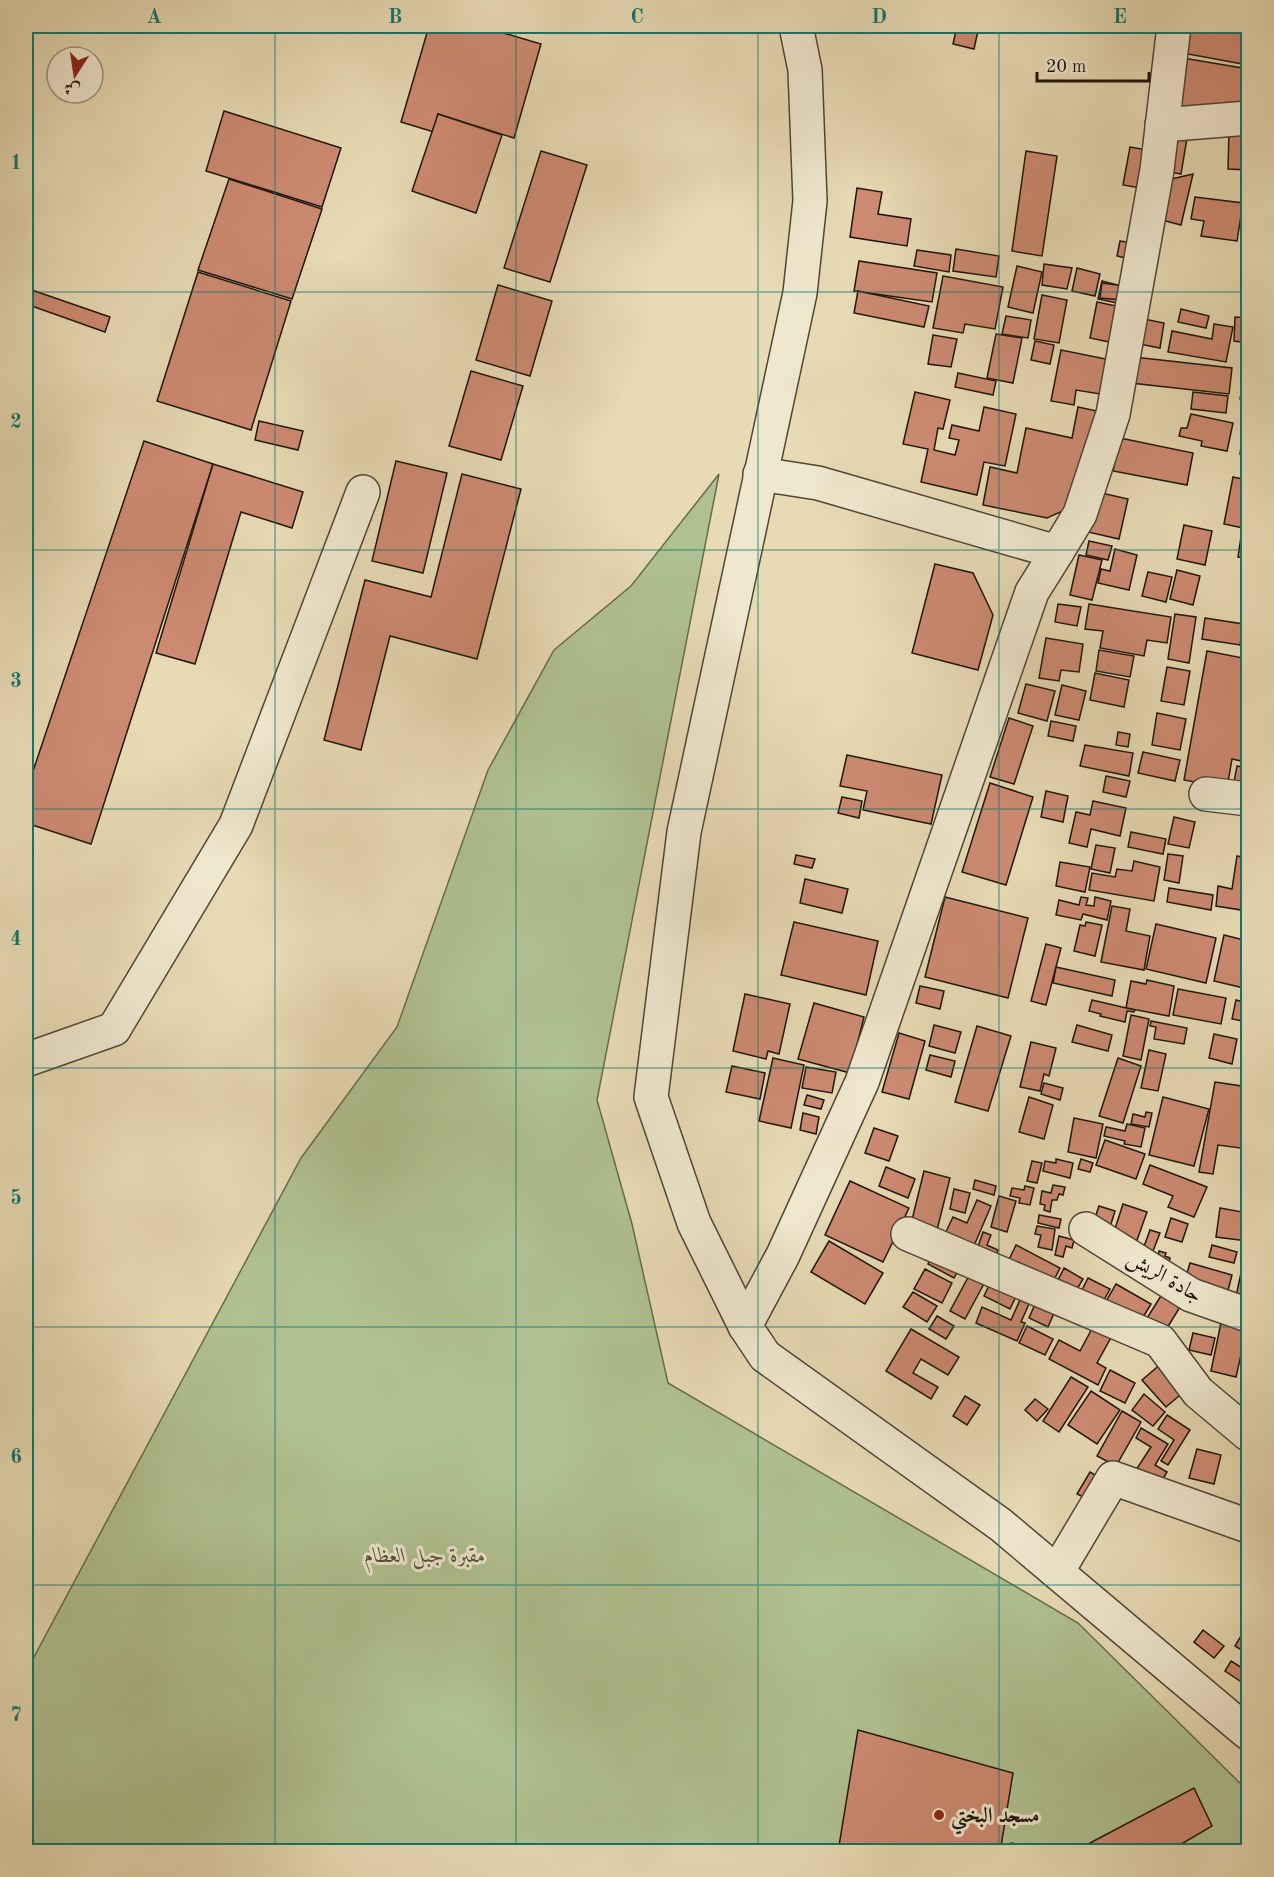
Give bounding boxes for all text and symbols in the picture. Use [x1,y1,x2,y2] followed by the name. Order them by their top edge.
[146,8,162,28] text: A
[388,8,402,28] text: B
[630,8,644,28] text: C
[871,8,887,28] text: D
[1113,8,1127,28] text: E
[45,45,105,105] north arrow
[1037,45,1150,83] scale bar
[1046,58,1086,76] text: 20 m
[63,78,82,97] text: ش
[10,154,22,174] text: 1
[10,413,22,433] text: 2
[10,672,22,692] text: 3
[10,930,22,950] text: 4
[10,1188,22,1209] text: 5
[1122,1247,1206,1309] street label: جادة الريش
[10,1448,22,1468] text: 6
[364,1546,486,1573] park label: مقبرة جبل العظام
[10,1706,22,1726] text: 7
[951,1806,1040,1835] place label: مسجد البختي
[932,1808,946,1822] marker: مسجد البختي

